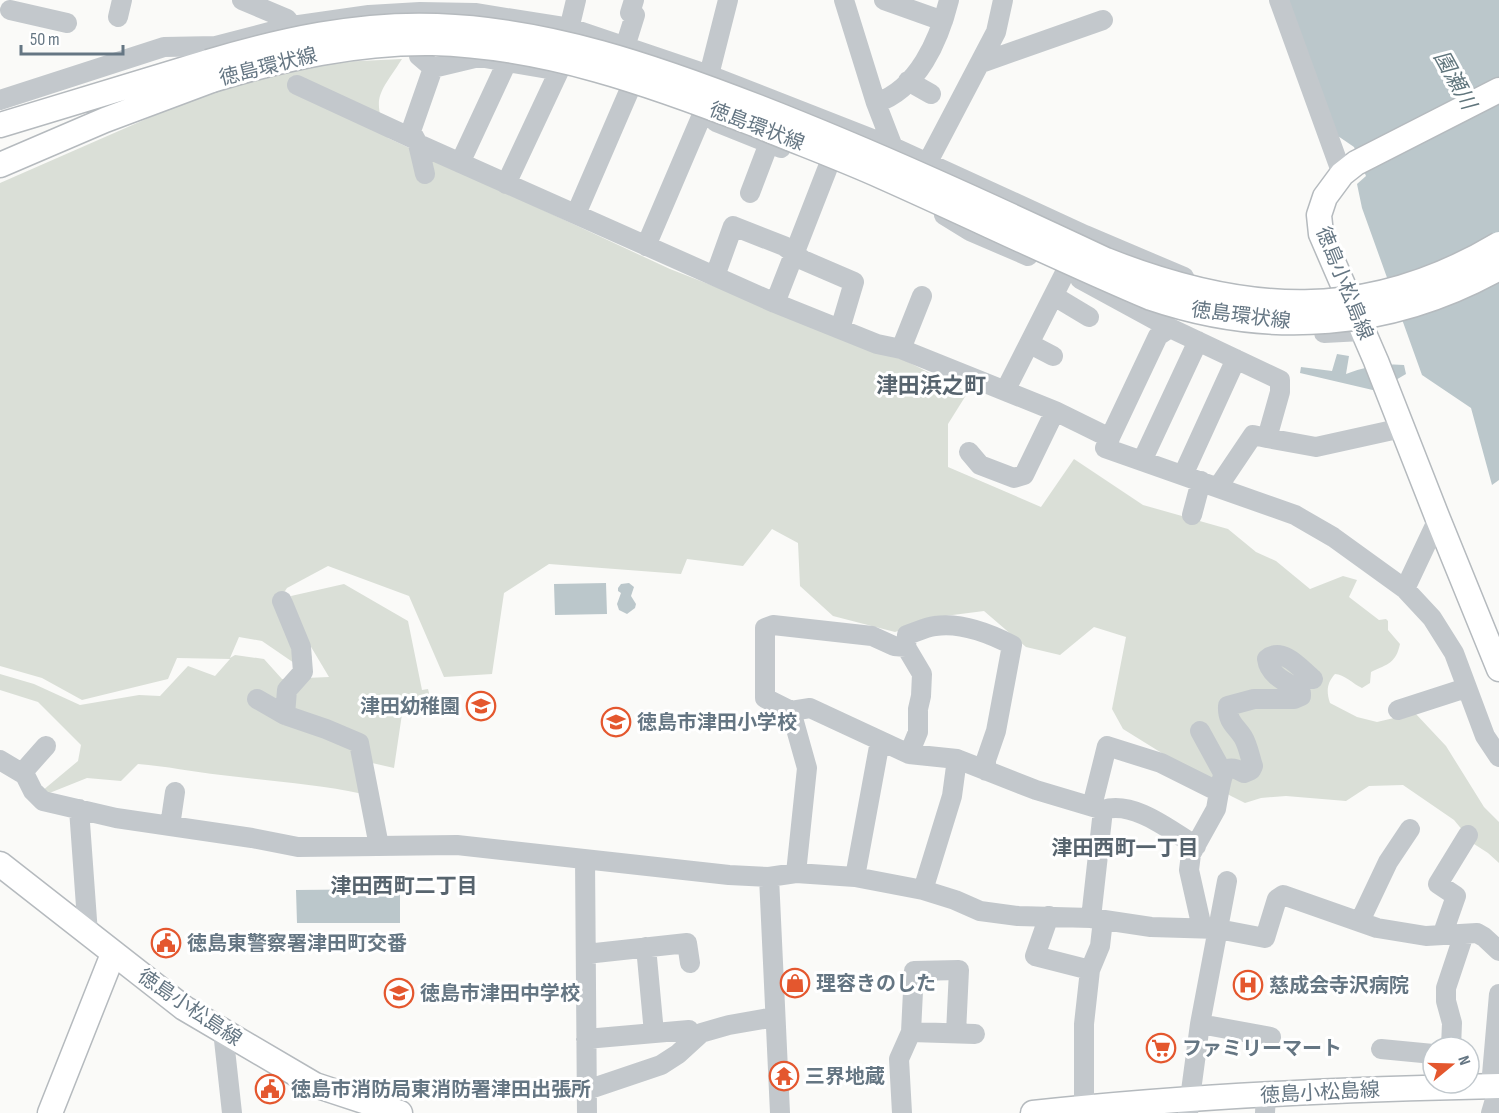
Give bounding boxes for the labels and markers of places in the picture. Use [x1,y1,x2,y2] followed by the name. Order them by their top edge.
[465,690,497,722] school or university icon: 津田幼稚園
[360,695,460,719] place label: 津田幼稚園
[600,706,632,738] school or university icon: 徳島市津田小学校
[637,711,797,735] place label: 徳島市津田小学校
[150,927,182,959] public building icon: 徳島東警察署津田町交番
[187,932,407,956] place label: 徳島東警察署津田町交番
[779,967,811,999] shop icon: 理容きのした
[1232,969,1264,1001] hospital icon: 慈成会寺沢病院
[816,972,936,996] place label: 理容きのした
[1269,974,1409,998] place label: 慈成会寺沢病院
[383,977,415,1009] school or university icon: 徳島市津田中学校
[420,982,580,1006] place label: 徳島市津田中学校
[1145,1032,1177,1064] supermarket icon: ファミリーマート
[1182,1037,1342,1061] place label: ファミリーマート
[768,1060,800,1092] temple icon: 三界地蔵
[805,1065,885,1089] place label: 三界地蔵
[254,1073,286,1105] public building icon: 徳島市消防局東消防署津田出張所
[291,1078,591,1102] place label: 徳島市消防局東消防署津田出張所

